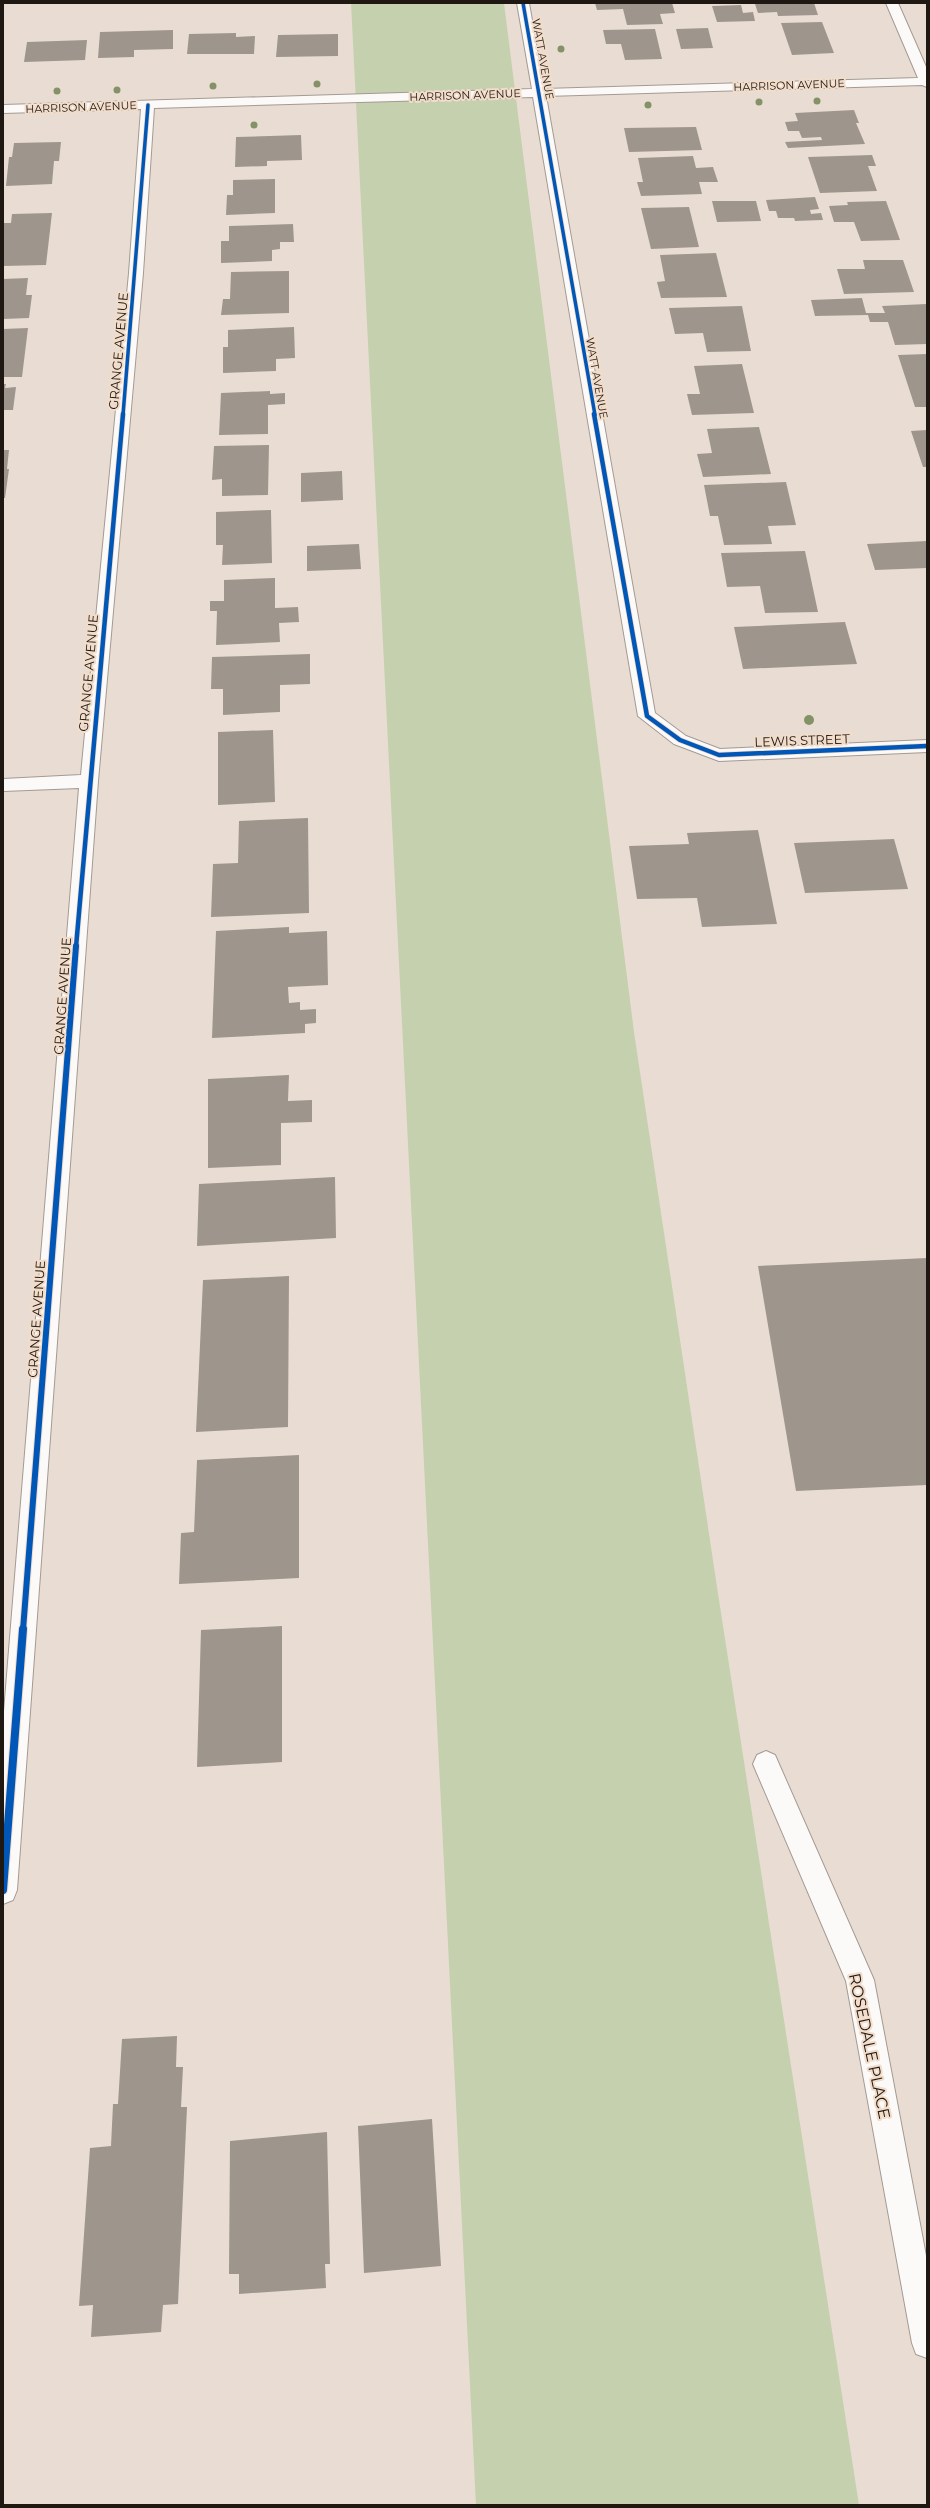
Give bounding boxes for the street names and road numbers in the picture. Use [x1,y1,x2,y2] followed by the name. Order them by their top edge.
[529,17,557,101] street label: WATT AVENUE
[733,76,845,94] street label: HARRISON AVENUE
[409,86,521,104] street label: HARRISON AVENUE
[25,98,137,116] street label: HARRISON AVENUE
[105,292,131,410] street label: GRANGE AVENUE
[583,336,611,420] street label: WATT AVENUE
[75,614,101,732] street label: GRANGE AVENUE
[754,730,850,750] street label: LEWIS STREET
[50,937,74,1055] street label: GRANGE AVENUE
[24,1260,48,1378] street label: GRANGE AVENUE
[845,1972,894,2121] street label: ROSEDALE PLACE

